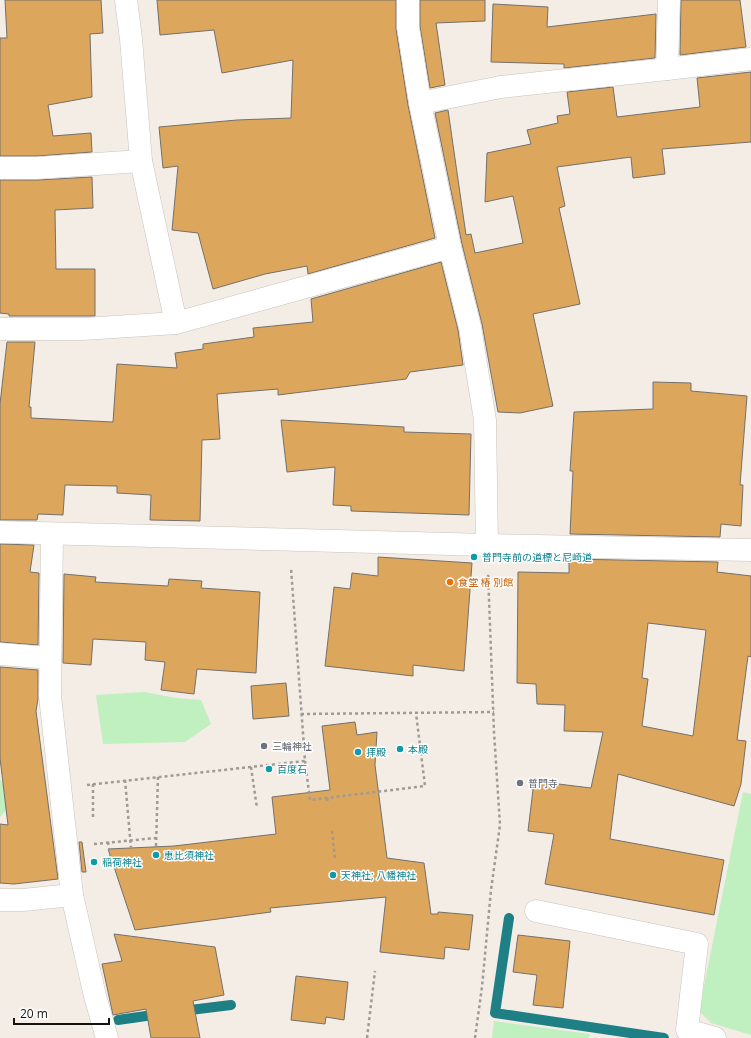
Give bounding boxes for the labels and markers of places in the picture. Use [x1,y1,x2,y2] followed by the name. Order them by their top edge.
[482,550,592,564] place label: 普門寺前の道標と尼崎道
[469,552,479,562] marker: 普門寺前の道標と尼崎道
[458,575,513,589] place label: 食堂 椿 別館
[445,577,455,587] marker: 食堂 椿 別館
[272,739,312,753] place label: 三輪神社
[259,741,269,751] marker: 三輪神社
[408,742,428,756] place label: 本殿
[395,744,405,754] marker: 本殿
[366,745,386,759] place label: 拝殿
[353,747,363,757] marker: 拝殿
[277,762,307,776] place label: 百度石
[264,764,274,774] marker: 百度石
[528,776,558,790] place label: 普門寺
[515,778,525,788] marker: 普門寺
[164,848,214,862] place label: 恵比須神社
[151,850,161,860] marker: 恵比須神社
[102,855,142,869] place label: 稲荷神社
[89,857,99,867] marker: 稲荷神社
[341,868,416,882] place label: 天神社; 八幡神社
[328,870,338,880] marker: 天神社; 八幡神社

